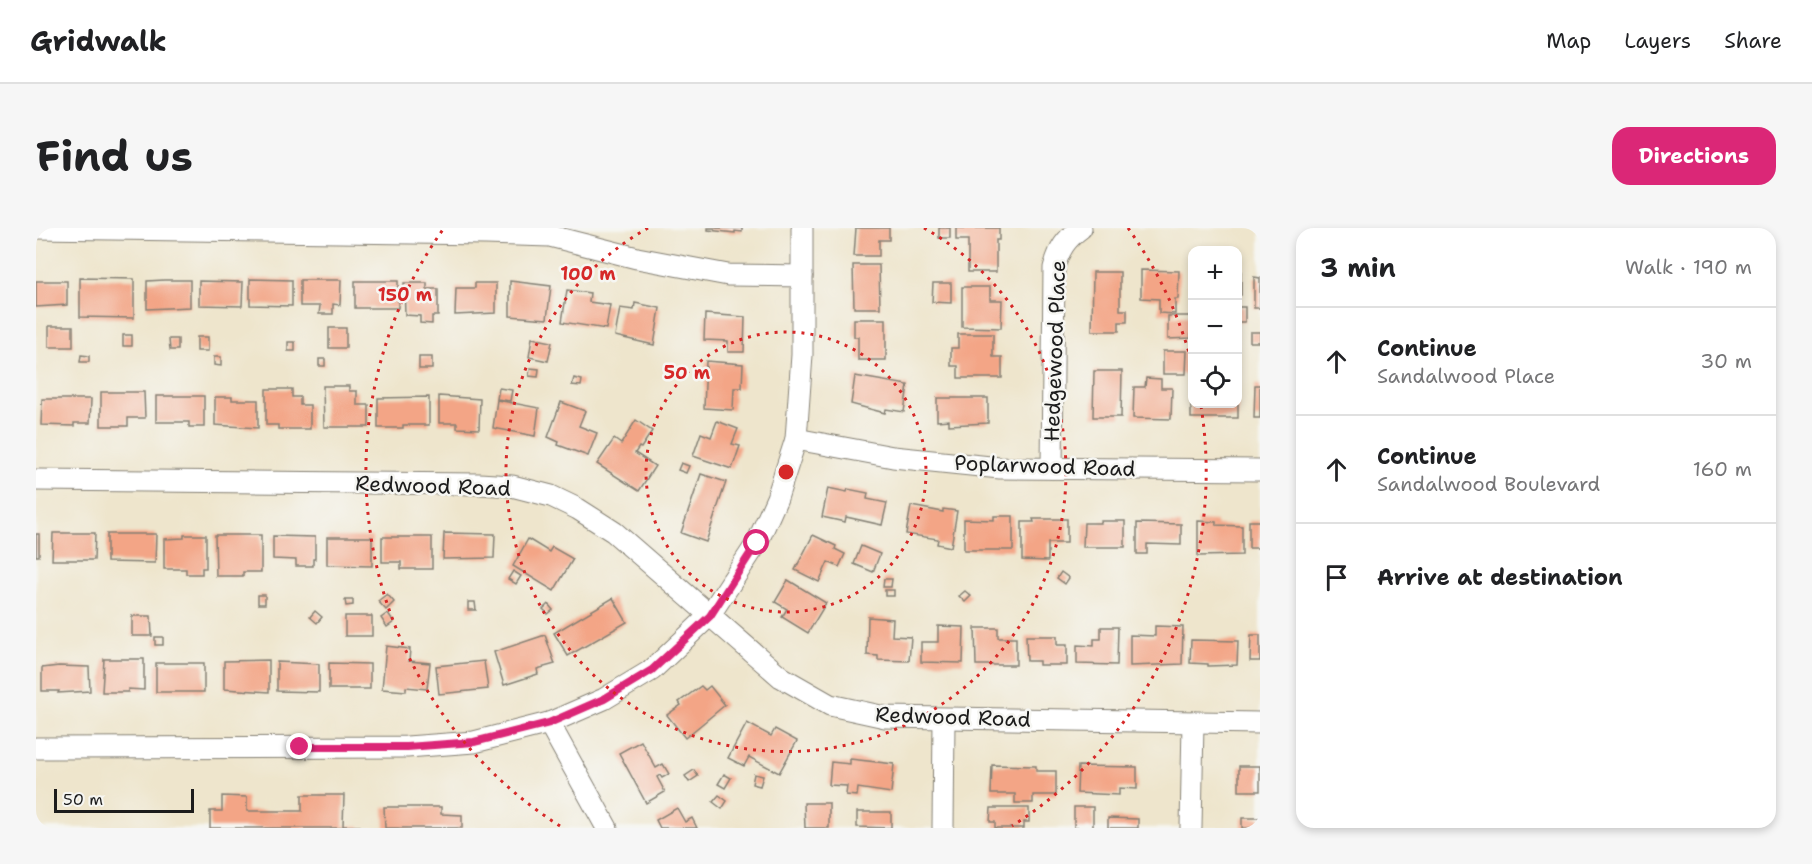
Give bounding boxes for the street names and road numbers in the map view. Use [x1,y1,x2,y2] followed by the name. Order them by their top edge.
[1038,260,1072,442] street label: Hedgewood Place
[954,449,1136,483] street label: Poplarwood Road
[355,469,511,503] street label: Redwood Road
[875,700,1031,734] street label: Redwood Road

